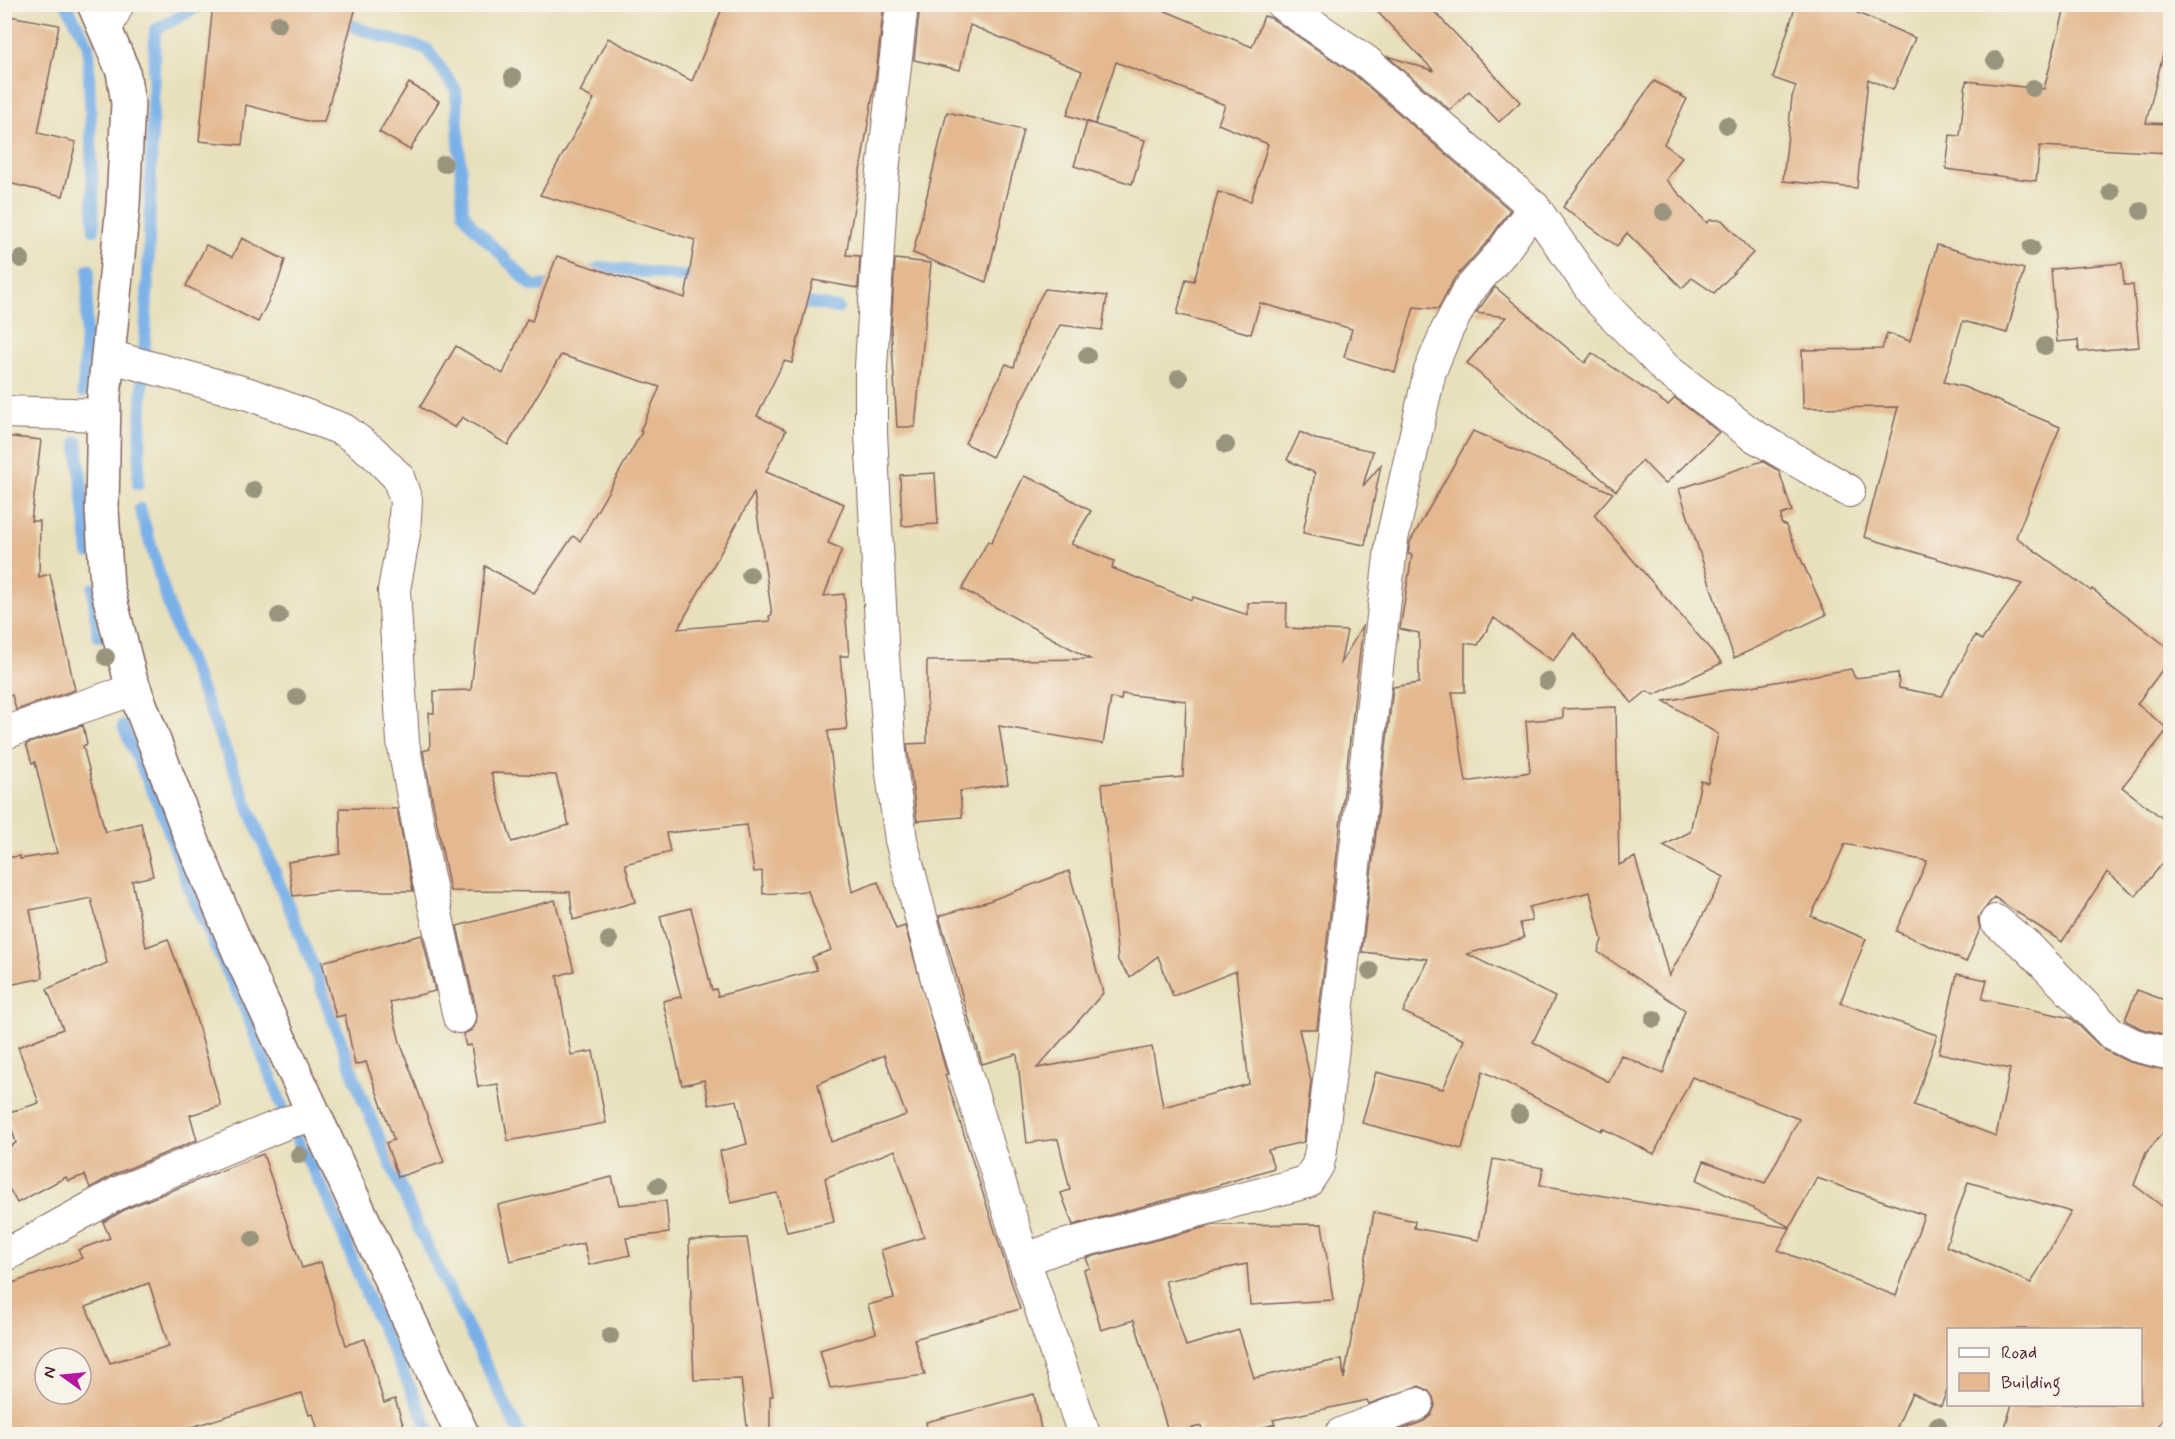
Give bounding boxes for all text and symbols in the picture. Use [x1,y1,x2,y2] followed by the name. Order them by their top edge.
[1947,1328,2142,1406] legend
[2001,1341,2037,1365] text: Road
[33,1346,93,1406] north arrow
[38,1365,61,1380] text: N
[2001,1371,2061,1397] text: Building

